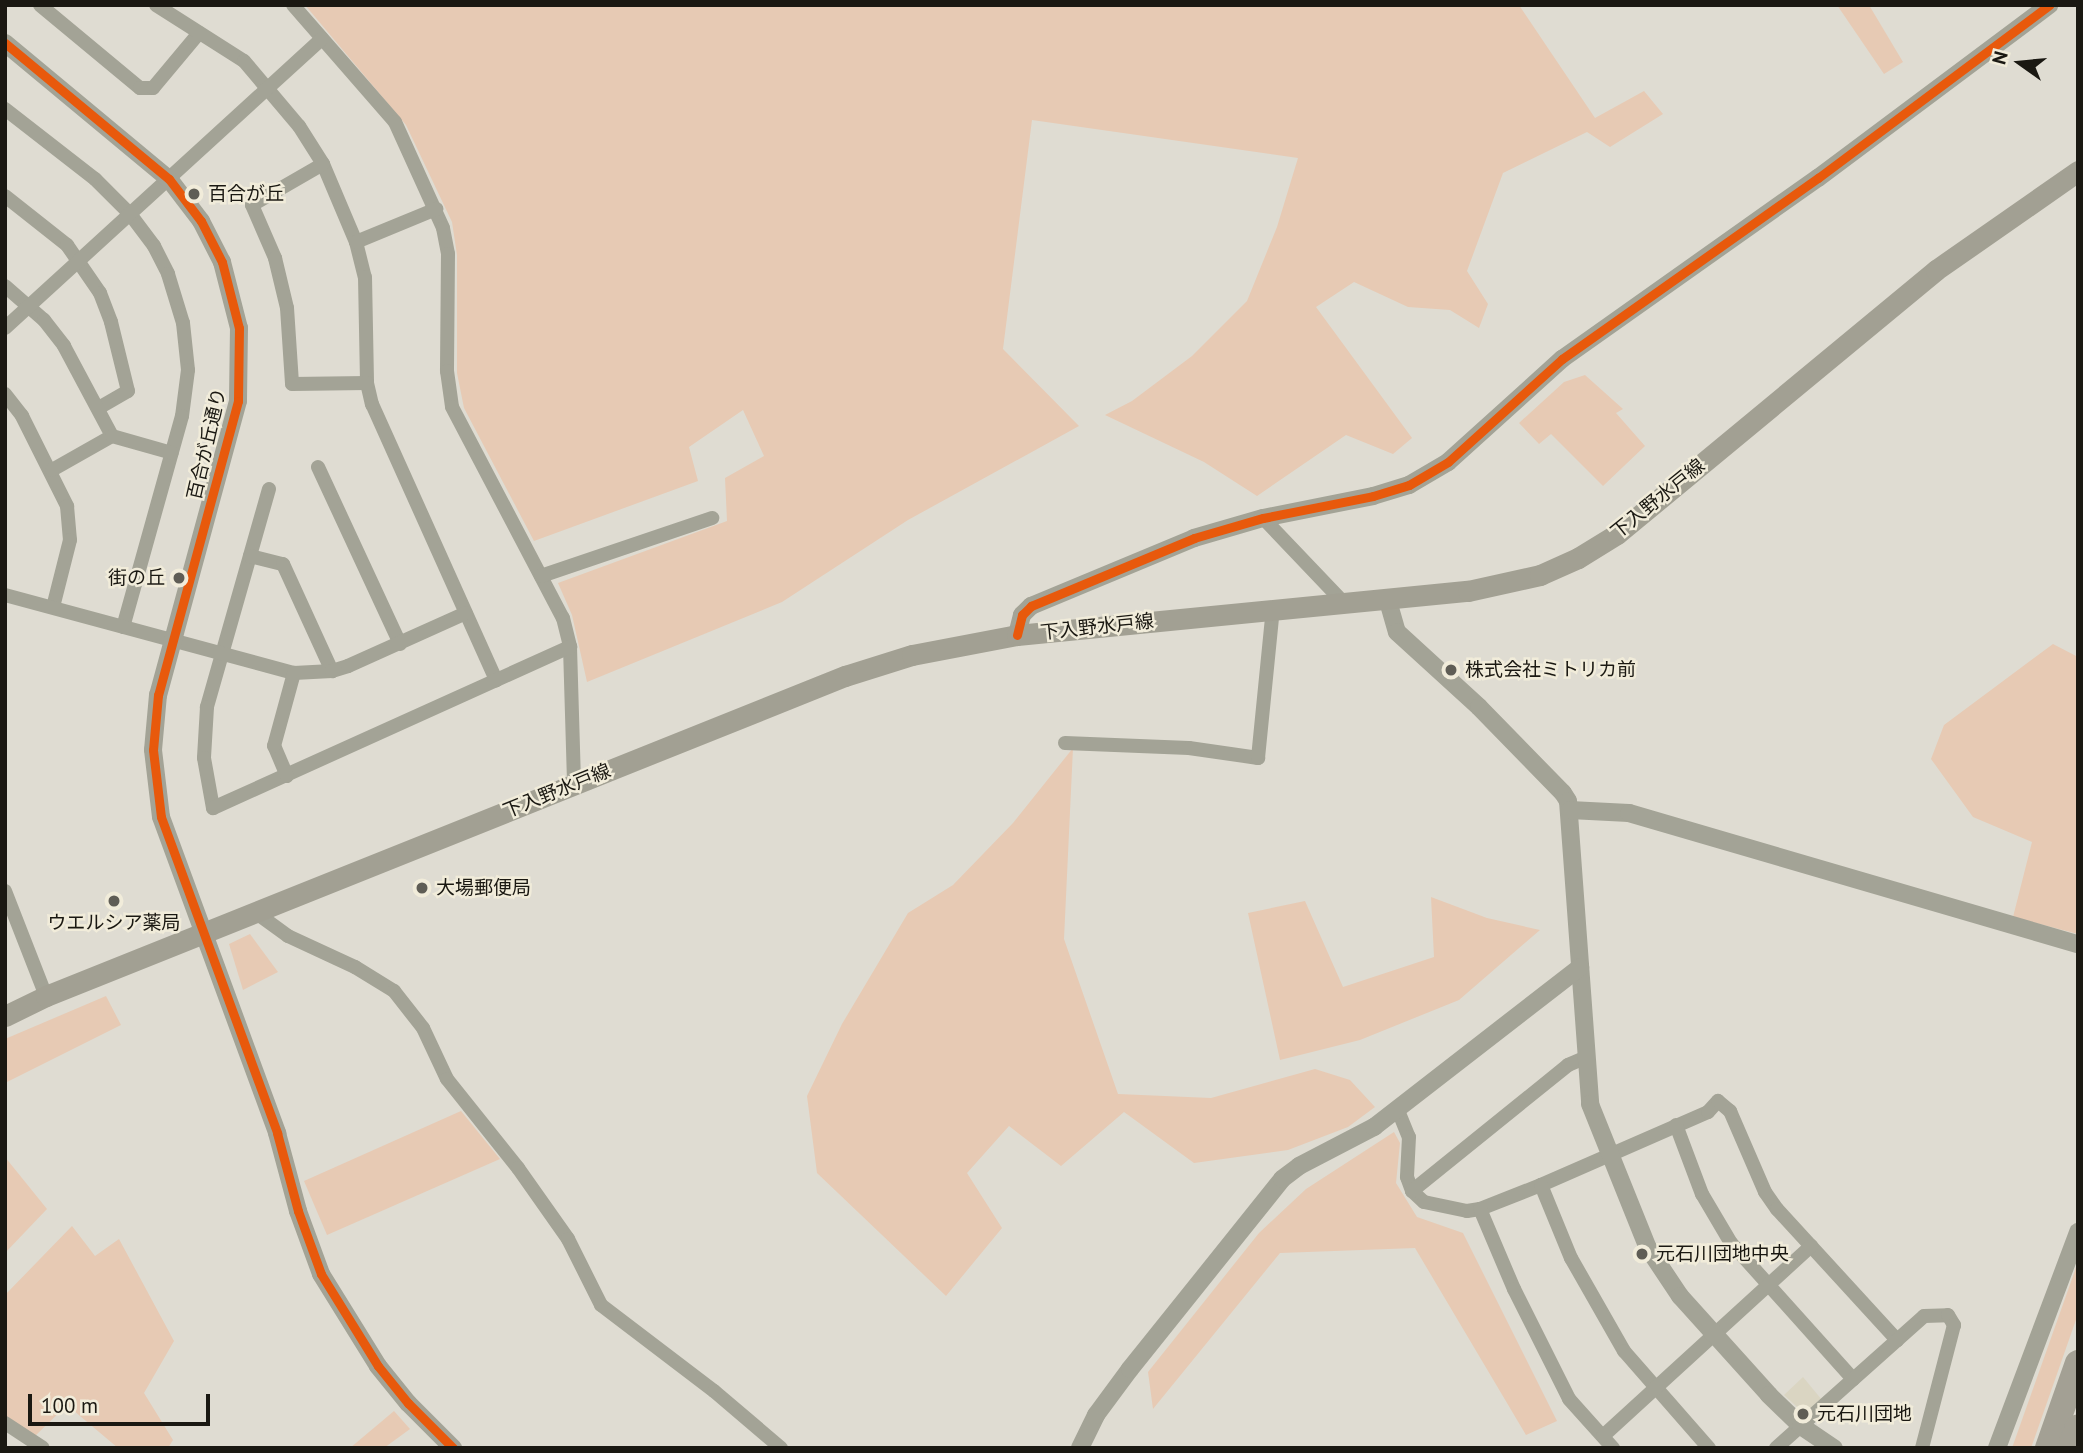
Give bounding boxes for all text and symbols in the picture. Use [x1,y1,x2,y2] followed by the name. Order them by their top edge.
[1985,28,2055,98] north arrow
[1987,48,2013,67] text: N
[208,183,284,205] place label: 百合が丘
[186,186,202,202] marker: 百合が丘
[183,386,231,502] street label: 百合が丘通り
[1607,454,1709,544] street label: 下入野水戸線
[108,567,165,589] place label: 街の丘
[171,570,187,586] marker: 街の丘
[1039,610,1155,644] street label: 下入野水戸線
[1465,659,1636,681] place label: 株式会社ミトリカ前
[1443,662,1459,678] marker: 株式会社ミトリカ前
[500,759,614,823] street label: 下入野水戸線
[436,877,531,899] place label: 大場郵便局
[414,880,430,896] marker: 大場郵便局
[106,893,122,909] marker: ウエルシア薬局
[48,912,180,934] place label: ウエルシア薬局
[1656,1243,1789,1265] place label: 元石川団地中央
[1634,1246,1650,1262] marker: 元石川団地中央
[32,1380,214,1424] scale bar
[41,1392,98,1419] text: 100 m
[1817,1403,1912,1425] place label: 元石川団地
[1795,1406,1811,1422] marker: 元石川団地

